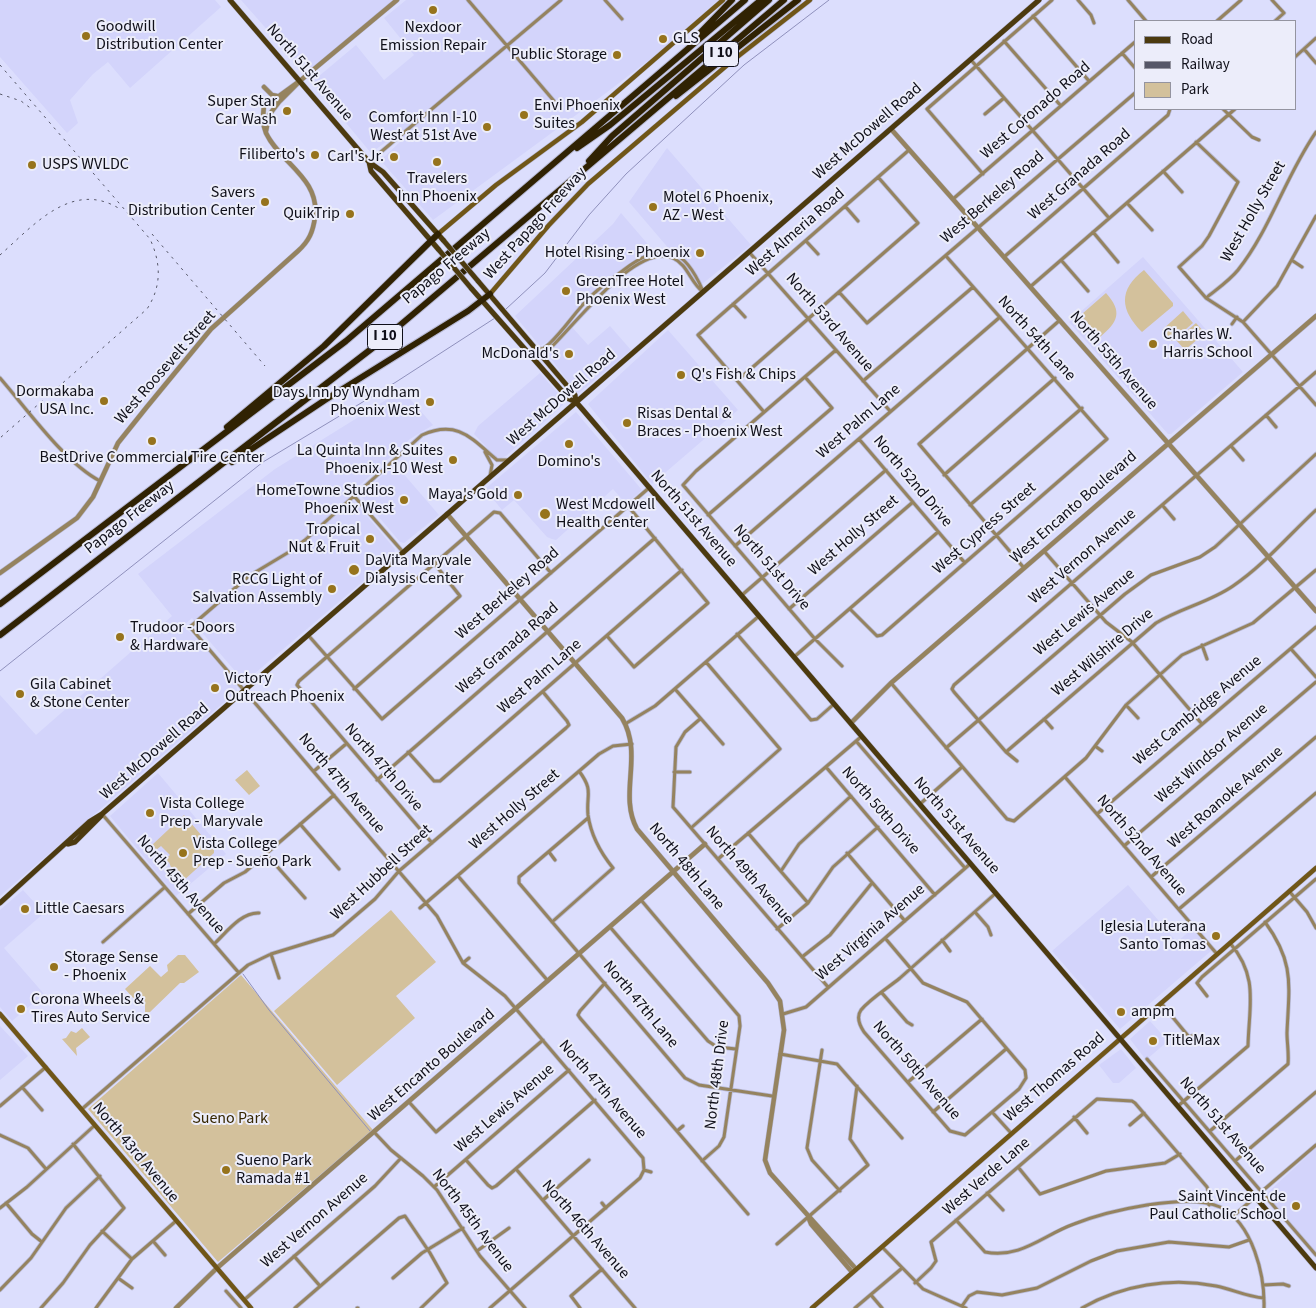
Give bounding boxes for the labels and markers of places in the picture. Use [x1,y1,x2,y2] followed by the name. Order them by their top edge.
[427,4,439,16] marker: Nexdoor Emission Repair
[96,17,223,55] place label: Goodwill Distribution Center
[380,18,486,56] place label: Nexdoor Emission Repair
[673,29,699,49] place label: GLS
[80,30,92,42] marker: Goodwill Distribution Center
[657,33,669,45] marker: GLS
[511,45,607,65] place label: Public Storage
[611,49,623,61] marker: Public Storage
[207,92,277,130] place label: Super Star Car Wash
[534,96,620,134] place label: Envi Phoenix Suites
[281,105,293,117] marker: Super Star Car Wash
[369,108,477,146] place label: Comfort Inn I-10 West at 51st Ave
[518,109,530,121] marker: Envi Phoenix Suites
[481,121,493,133] marker: Comfort Inn I-10 West at 51st Ave
[239,145,305,165] place label: Filiberto's
[327,147,384,167] place label: Carl's Jr.
[309,149,321,161] marker: Filiberto's
[388,151,400,163] marker: Carl's Jr.
[42,155,129,175] place label: USPS WVLDC
[431,156,443,168] marker: Travelers Inn Phoenix
[26,159,38,171] marker: USPS WVLDC
[397,169,477,207] place label: Travelers Inn Phoenix
[128,183,255,221] place label: Savers Distribution Center
[663,188,773,226] place label: Motel 6 Phoenix, AZ - West
[259,196,271,208] marker: Savers Distribution Center
[647,201,659,213] marker: Motel 6 Phoenix, AZ - West
[283,204,340,224] place label: QuikTrip
[344,208,356,220] marker: QuikTrip
[545,243,690,263] place label: Hotel Rising - Phoenix
[694,247,706,259] marker: Hotel Rising - Phoenix
[576,272,684,310] place label: GreenTree Hotel Phoenix West
[560,285,572,297] marker: GreenTree Hotel Phoenix West
[1163,325,1252,363] place label: Charles W. Harris School
[1147,338,1159,350] marker: Charles W. Harris School
[481,344,559,364] place label: McDonald's
[563,348,575,360] marker: McDonald's
[691,365,796,385] place label: Q's Fish & Chips
[675,369,687,381] marker: Q's Fish & Chips
[16,382,94,420] place label: Dormakaba USA Inc.
[273,383,420,421] place label: Days Inn by Wyndham Phoenix West
[98,395,110,407] marker: Dormakaba USA Inc.
[424,396,436,408] marker: Days Inn by Wyndham Phoenix West
[637,404,782,442] place label: Risas Dental & Braces - Phoenix West
[621,417,633,429] marker: Risas Dental & Braces - Phoenix West
[146,435,158,447] marker: BestDrive Commercial Tire Center
[563,438,575,450] marker: Domino's
[297,441,443,479] place label: La Quinta Inn & Suites Phoenix I-10 West
[40,448,264,468] place label: BestDrive Commercial Tire Center
[537,452,601,472] place label: Domino's
[447,454,459,466] marker: La Quinta Inn & Suites Phoenix I-10 West
[256,481,394,519] place label: HomeTowne Studios Phoenix West
[428,485,508,505] place label: Maya's Gold
[512,489,524,501] marker: Maya's Gold
[398,494,410,506] marker: HomeTowne Studios Phoenix West
[556,495,655,533] place label: West Mcdowell Health Center
[538,507,552,521] marker: West Mcdowell Health Center
[288,520,360,558] place label: Tropical Nut & Fruit
[364,533,376,545] marker: Tropical Nut & Fruit
[365,551,472,589] place label: DaVita Maryvale Dialysis Center
[347,563,361,577] marker: DaVita Maryvale Dialysis Center
[192,570,322,608] place label: RCCG Light of Salvation Assembly
[326,583,338,595] marker: RCCG Light of Salvation Assembly
[130,618,235,656] place label: Trudoor - Doors & Hardware
[114,631,126,643] marker: Trudoor - Doors & Hardware
[225,669,344,707] place label: Victory Outreach Phoenix
[30,675,129,713] place label: Gila Cabinet & Stone Center
[209,682,221,694] marker: Victory Outreach Phoenix
[14,688,26,700] marker: Gila Cabinet & Stone Center
[160,794,263,832] place label: Vista College Prep - Maryvale
[144,807,156,819] marker: Vista College Prep - Maryvale
[193,834,311,872] place label: Vista College Prep - Sueño Park
[177,847,189,859] marker: Vista College Prep - Sueño Park
[35,899,125,919] place label: Little Caesars
[19,903,31,915] marker: Little Caesars
[1100,917,1206,955] place label: Iglesia Luterana Santo Tomas
[1210,930,1222,942] marker: Iglesia Luterana Santo Tomas
[64,948,158,986] place label: Storage Sense - Phoenix
[48,961,60,973] marker: Storage Sense - Phoenix
[31,990,150,1028] place label: Corona Wheels & Tires Auto Service
[1131,1002,1174,1022] place label: ampm
[15,1003,27,1015] marker: Corona Wheels & Tires Auto Service
[1115,1006,1127,1018] marker: ampm
[1163,1031,1220,1051] place label: TitleMax
[1147,1035,1159,1047] marker: TitleMax
[236,1151,312,1189] place label: Sueno Park Ramada #1
[220,1164,232,1176] marker: Sueno Park Ramada #1
[1149,1187,1286,1225] place label: Saint Vincent de Paul Catholic School
[1290,1200,1302,1212] marker: Saint Vincent de Paul Catholic School

